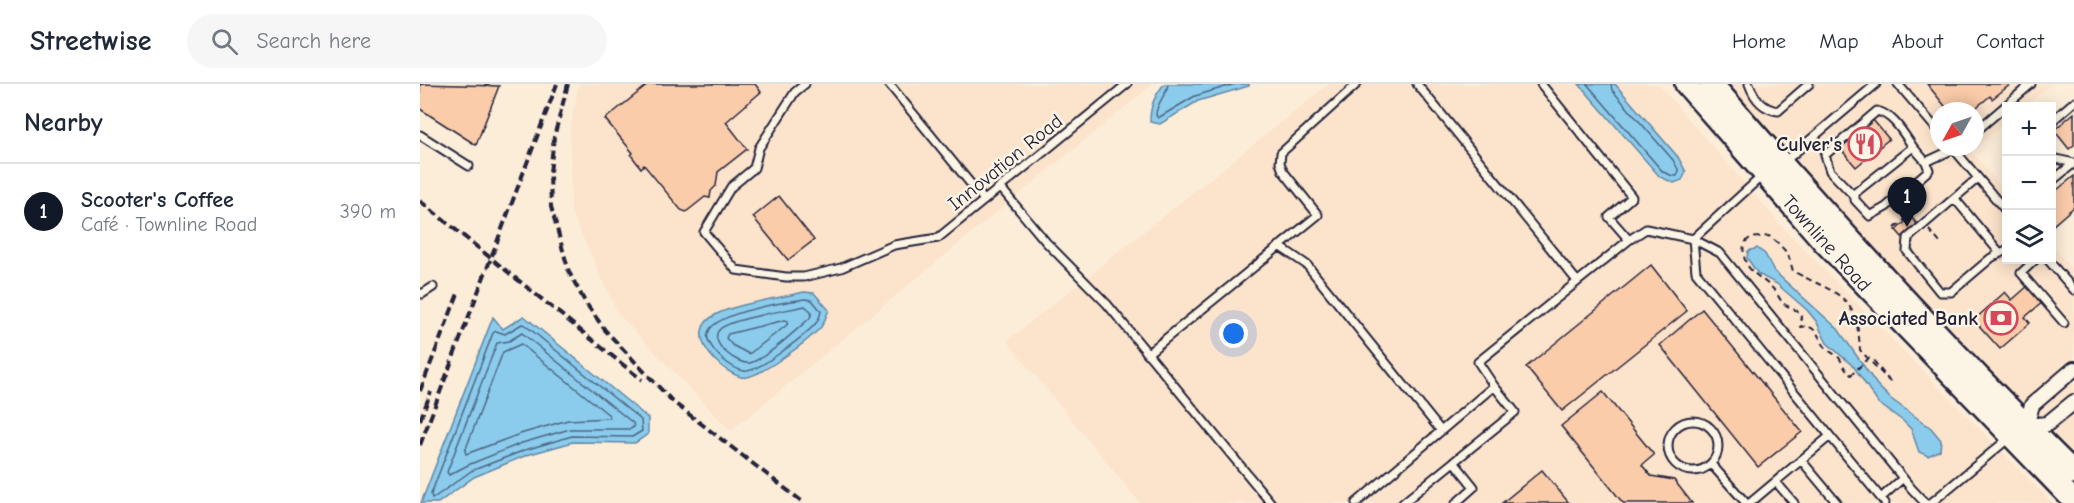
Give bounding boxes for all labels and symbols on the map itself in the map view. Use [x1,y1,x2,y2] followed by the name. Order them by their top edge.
[1930,102,1984,156] north arrow
[944,109,1067,215] street label: Innovation Road
[1847,126,1883,162] restaurant icon: Culver's
[1776,133,1842,156] place label: Culver's
[1888,178,1926,227] pin: 1
[1777,190,1876,296] street label: Townline Road
[1983,300,2019,336] bank icon: Associated Bank
[1839,307,1978,330] place label: Associated Bank
[1219,319,1248,348] your location

